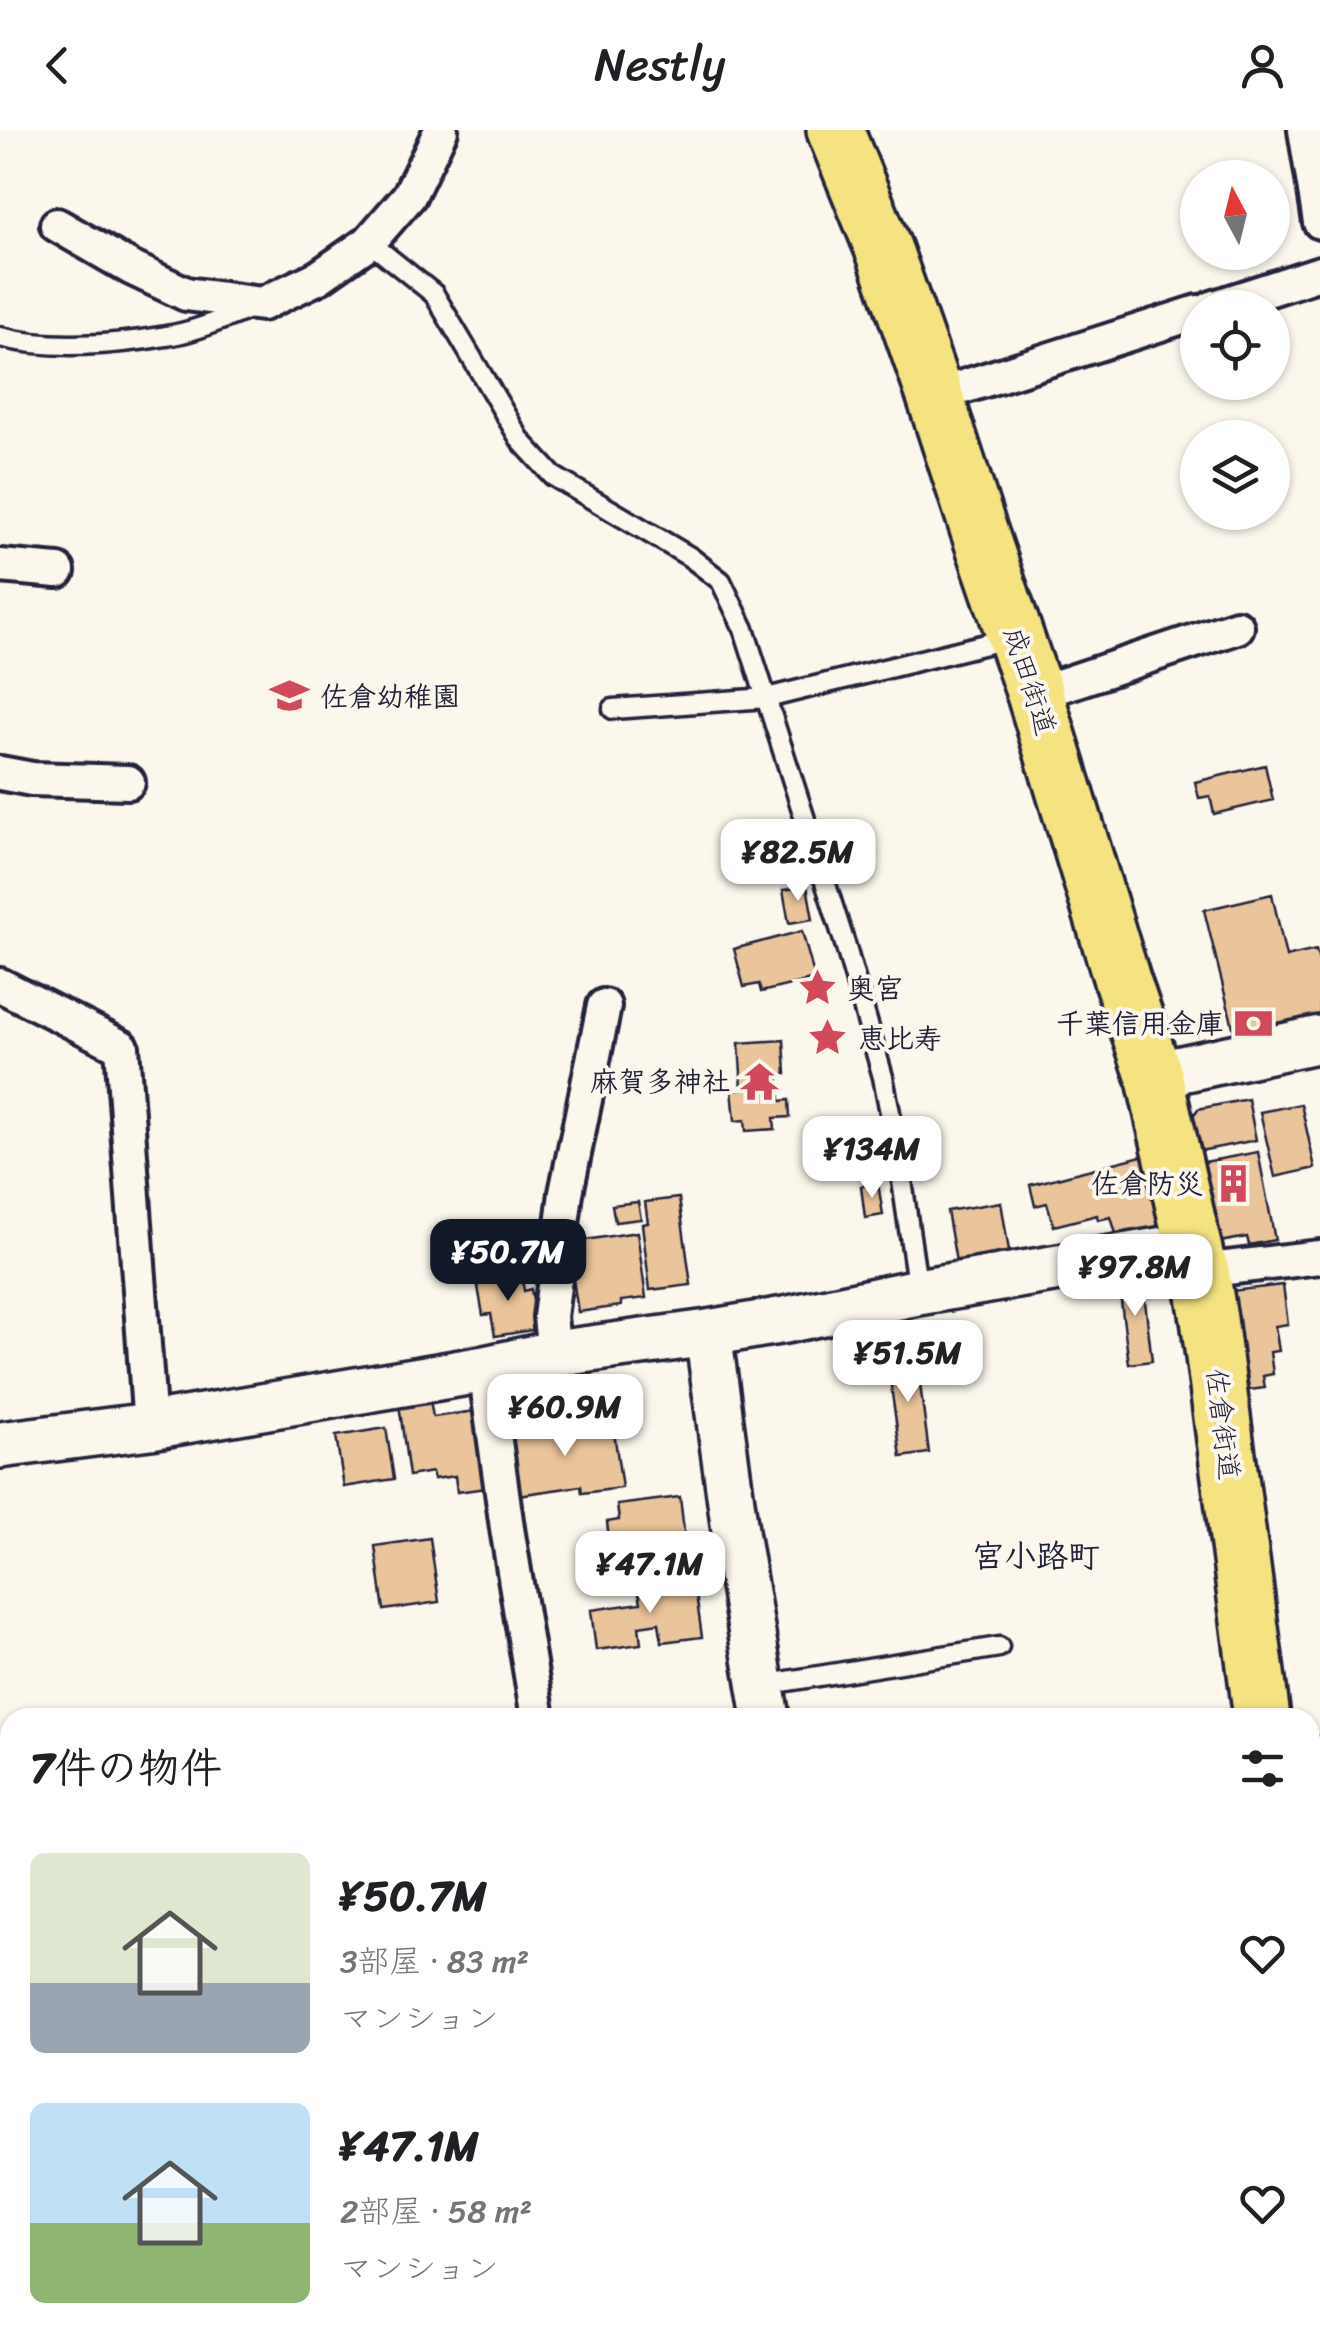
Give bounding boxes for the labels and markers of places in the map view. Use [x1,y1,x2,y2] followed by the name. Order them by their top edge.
[320,672,460,721] place label: 佐倉幼稚園
[269,675,311,717] school or university icon: 佐倉幼稚園
[717,819,879,904] pin: ¥82.5M
[847,964,903,1013] place label: 奥宮
[796,967,838,1009] place icon: 奥宮
[1056,999,1224,1048] place label: 千葉信用金庫
[1233,1002,1275,1044] bank icon: 千葉信用金庫
[858,1014,942,1063] place label: 恵比寿
[807,1017,849,1059] place icon: 恵比寿
[590,1057,730,1106] place label: 麻賀多神社
[739,1060,781,1102] temple icon: 麻賀多神社
[802,1116,942,1201] pin: ¥134M
[1091,1159,1203,1208] place label: 佐倉防災
[1212,1162,1254,1204] building icon: 佐倉防災
[427,1219,589,1304] pin: ¥50.7M
[1054,1234,1216,1319] pin: ¥97.8M
[827,1320,989,1405] pin: ¥51.5M
[484,1374,646,1459] pin: ¥60.9M
[569,1531,731,1616] pin: ¥47.1M

